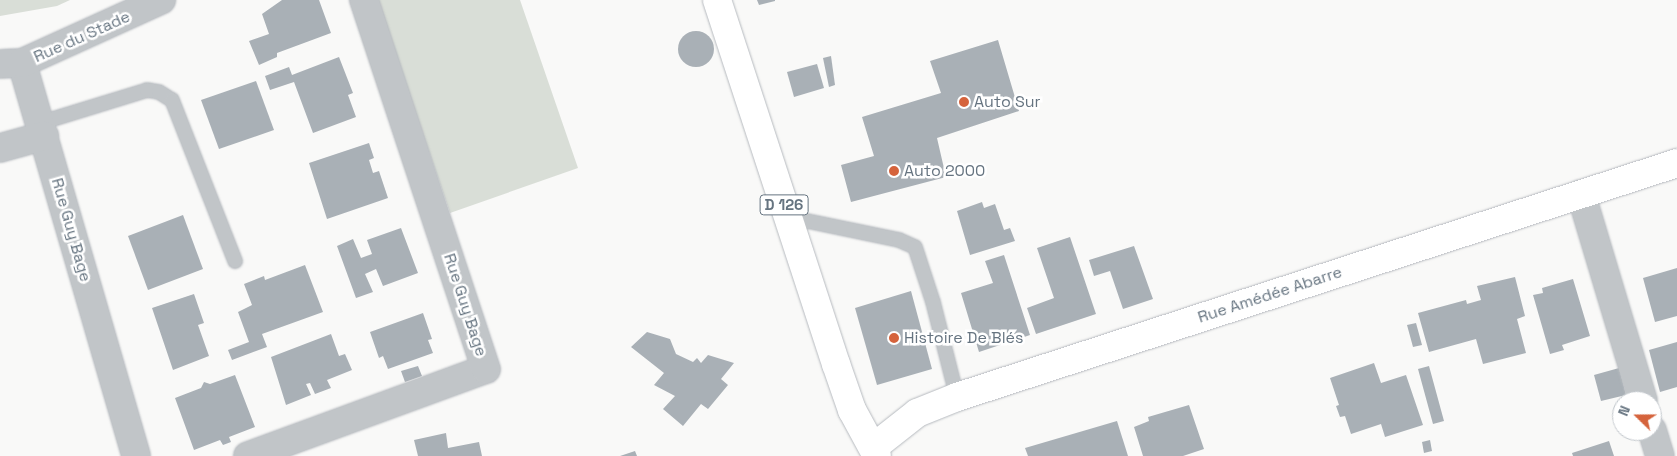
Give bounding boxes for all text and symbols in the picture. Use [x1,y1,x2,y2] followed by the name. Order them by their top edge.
[31,7,133,67] street label: Rue du Stade
[974,92,1041,112] place label: Auto Sur
[958,96,970,108] marker: Auto Sur
[904,161,985,181] place label: Auto 2000
[888,165,900,177] marker: Auto 2000
[47,176,95,284] street label: Rue Guy Bage
[759,192,809,218] road number: D 126
[439,251,491,359] street label: Rue Guy Bage
[1195,263,1345,327] street label: Rue Amédée Abarre
[904,328,1023,348] place label: Histoire De Blés
[888,332,900,344] marker: Histoire De Blés
[1612,391,1662,441] north arrow
[1614,403,1634,418] text: N

